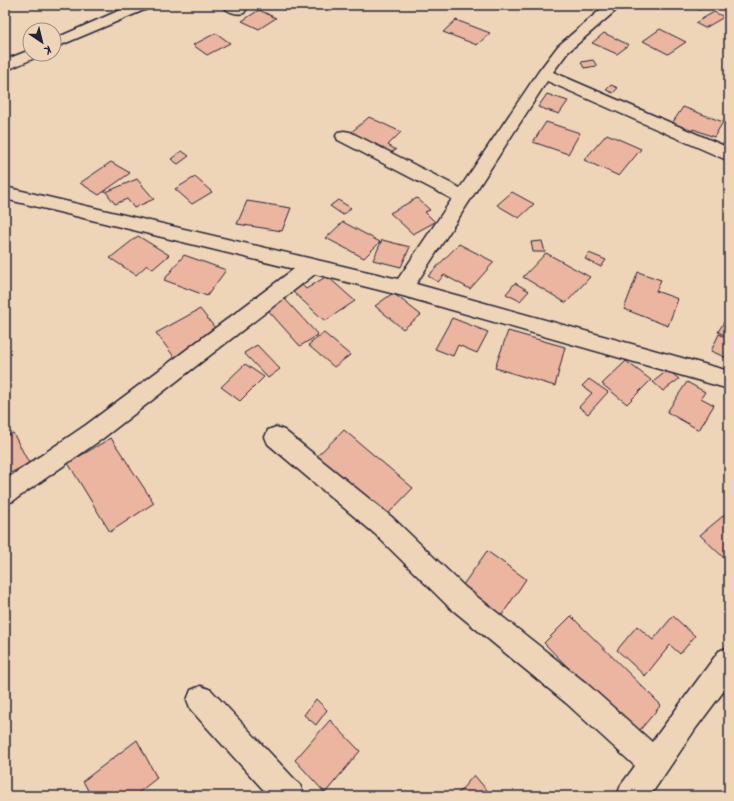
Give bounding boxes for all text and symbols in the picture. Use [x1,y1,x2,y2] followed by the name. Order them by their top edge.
[22,22,62,62] north arrow
[39,40,55,59] text: K

